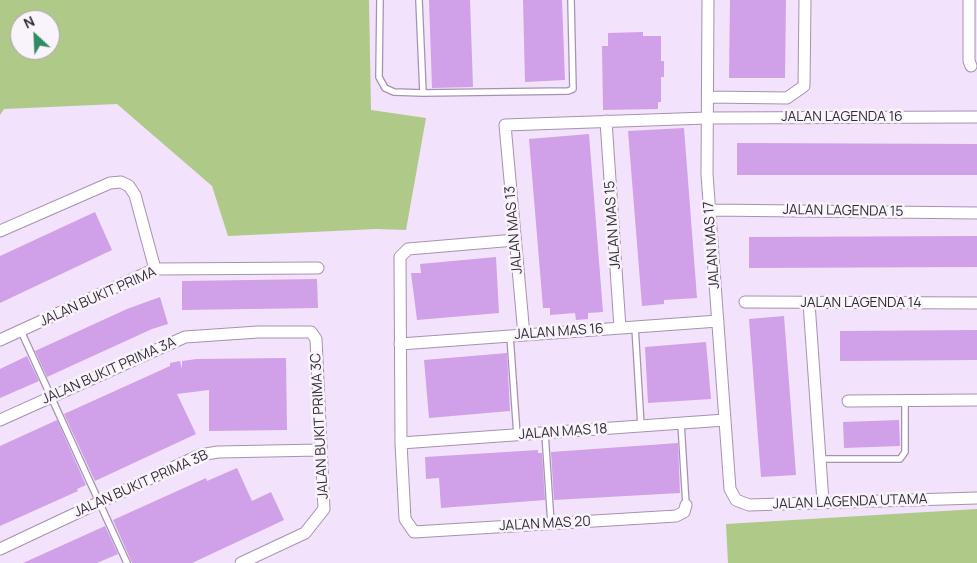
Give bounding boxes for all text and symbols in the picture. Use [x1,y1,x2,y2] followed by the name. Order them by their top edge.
[10,10,60,60] north arrow
[20,11,37,33] text: N
[781,109,903,125] street label: JALAN LAGENDA 16
[602,180,624,270] street label: JALAN MAS 15
[502,185,526,275] street label: JALAN MAS 13
[701,201,723,289] street label: JALAN MAS 17
[782,202,904,220] street label: JALAN LAGENDA 15
[37,264,159,330] street label: JALAN BUKIT PRIMA
[800,295,922,311] street label: JALAN LAGENDA 14
[514,321,604,343] street label: JALAN MAS 16
[39,334,179,408] street label: JALAN BUKIT PRIMA 3A
[308,352,332,500] street label: JALAN BUKIT PRIMA 3C
[518,421,608,443] street label: JALAN MAS 18
[71,447,211,521] street label: JALAN BUKIT PRIMA 3B
[772,491,928,513] street label: JALAN LAGENDA UTAMA
[499,513,591,535] street label: JALAN MAS 20

